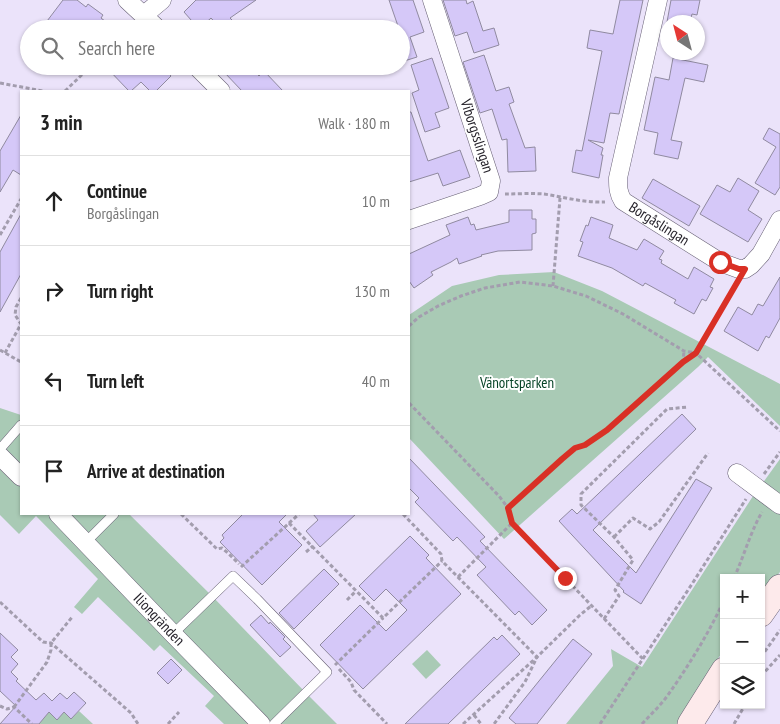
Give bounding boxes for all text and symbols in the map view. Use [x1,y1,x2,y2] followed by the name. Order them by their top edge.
[660,15,705,60] north arrow
[20,20,410,75] search box
[38,34,66,62] icon: search
[78,36,155,60] text: Search here
[456,96,498,175] street label: Viborgsslingan
[40,109,82,136] text: 3 min
[318,113,390,133] text: Walk · 180 m
[87,179,147,203] text: Continue
[40,187,68,215] icon: ahead
[362,191,390,211] text: 10 m
[626,197,693,249] street label: Borgåslingan
[87,203,159,223] text: Borgåslingan
[709,251,732,274] route start
[40,277,68,305] icon: right
[87,279,153,303] text: Turn right
[355,281,390,301] text: 130 m
[40,367,68,395] icon: left
[87,369,144,393] text: Turn left
[362,371,390,391] text: 40 m
[479,373,554,392] park label: Vänortsparken
[40,457,68,485] icon: arrive
[87,459,225,483] text: Arrive at destination
[554,567,577,590] route end
[720,574,765,709] map controls
[720,574,765,619] button: +
[130,589,189,649] street label: Iliongränden
[720,619,765,664] button: −
[720,664,765,709] button: layers

